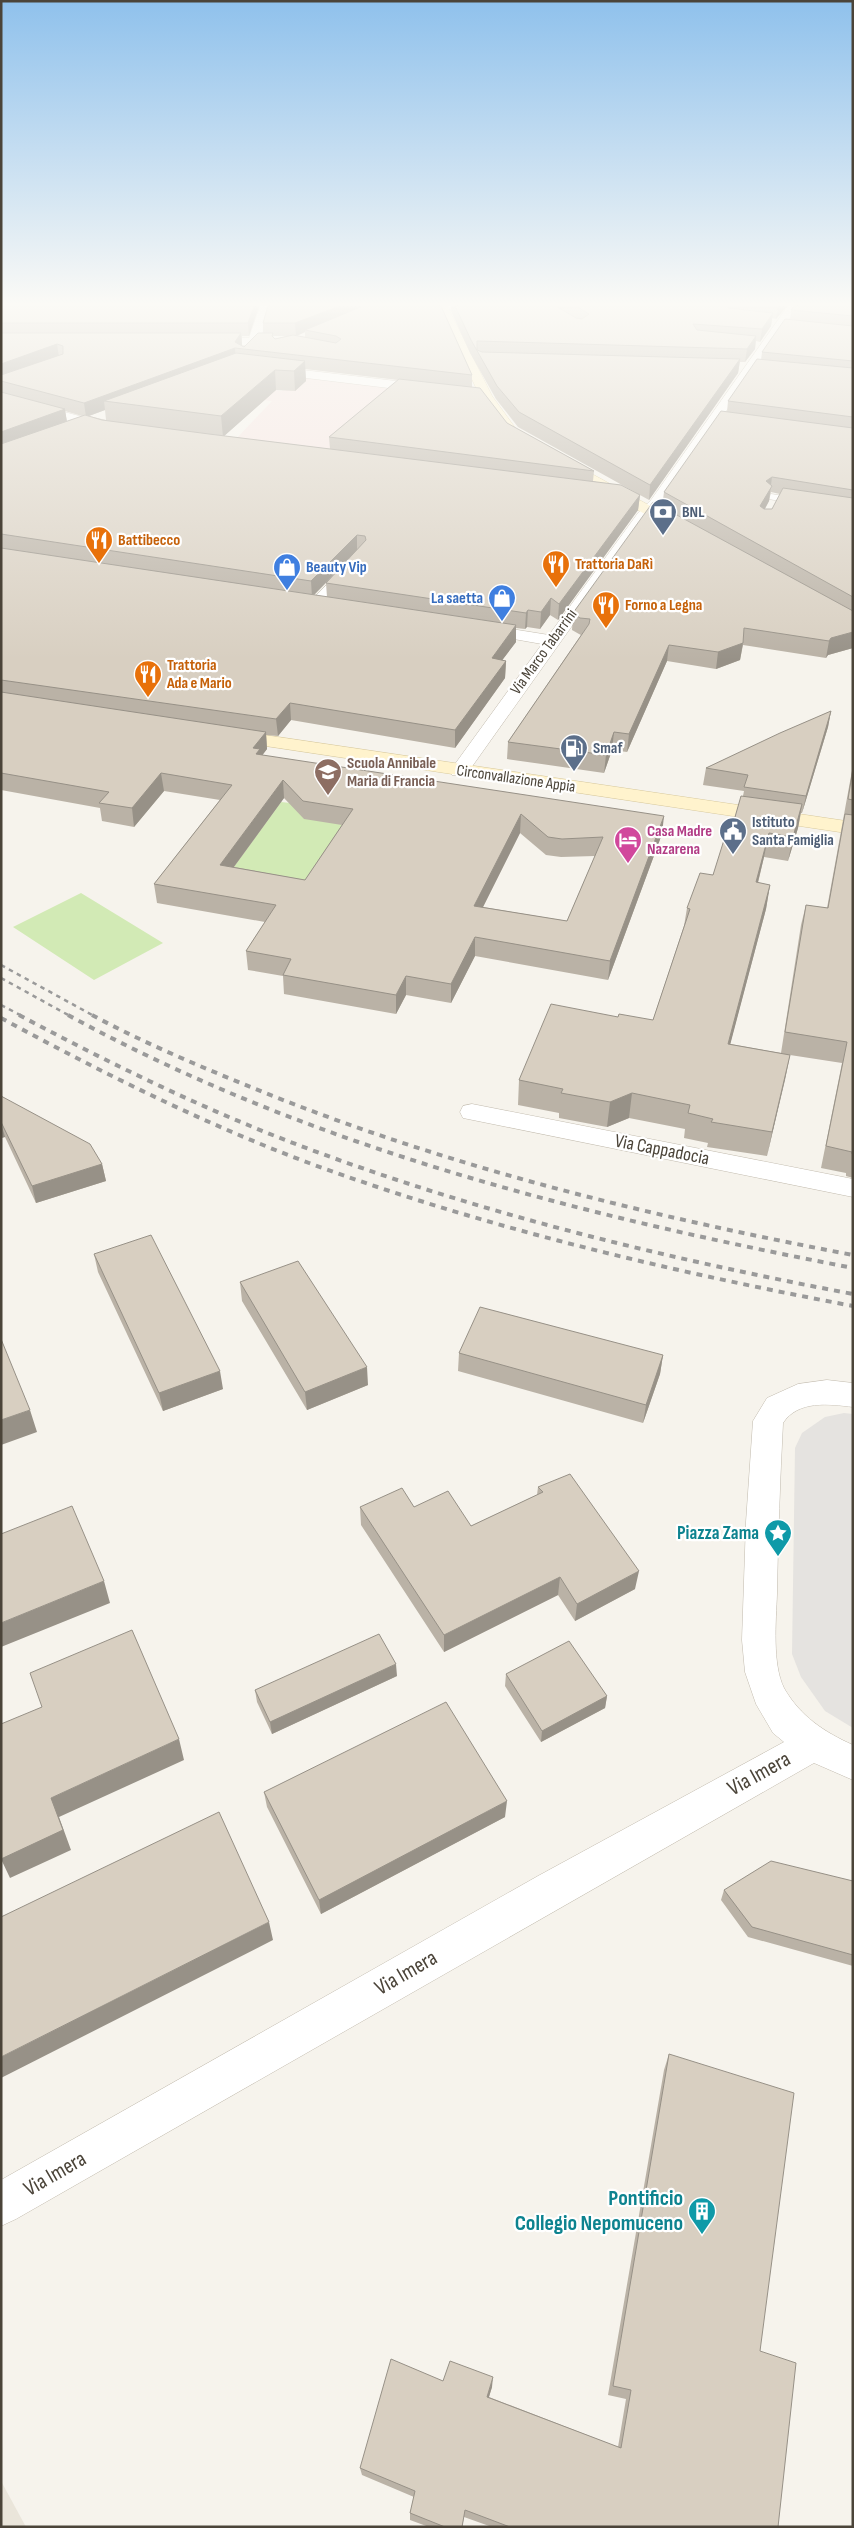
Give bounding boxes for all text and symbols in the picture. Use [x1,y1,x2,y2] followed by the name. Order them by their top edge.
[648,497,678,536] bank icon: BNL
[682,503,705,522] place label: BNL
[84,525,114,564] restaurant icon: Battibecco
[118,531,180,550] place label: Battibecco
[541,549,571,588] restaurant icon: Trattoria DaRì
[272,552,302,591] shop icon: Beauty Vip
[575,555,653,574] place label: Trattoria DaRì
[306,558,367,577] place label: Beauty Vip
[487,583,517,622] shop icon: La saetta
[431,589,483,608] place label: La saetta
[591,590,621,629] restaurant icon: Forno a Legna
[625,596,702,615] place label: Forno a Legna
[507,606,581,698] street label: Via Marco Tabarrini
[166,656,232,693] place label: Trattoria Ada e Mario
[133,659,163,698] restaurant icon: Trattoria Ada e Mario
[559,733,589,772] fuel station icon: Smaf
[593,739,623,758] place label: Smaf
[347,754,436,791] place label: Scuola Annibale Maria di Francia
[313,757,343,796] school or university icon: Scuola Annibale Maria di Francia
[455,761,577,797] street label: Circonvallazione Appia
[752,813,834,850] place label: Istituto Santa Famiglia
[718,816,748,855] public building icon: Istituto Santa Famiglia
[647,822,712,859] place label: Casa Madre Nazarena
[613,825,643,864] hotel icon: Casa Madre Nazarena
[613,1130,711,1170] street label: Via Cappadocia
[763,1518,793,1557] place icon: Piazza Zama
[677,1522,759,1545] place label: Piazza Zama
[723,1746,795,1802] street label: Via Imera
[370,1944,442,2002] street label: Via Imera
[19,2145,91,2203] street label: Via Imera
[515,2185,683,2237] place label: Pontificio Collegio Nepomuceno
[687,2196,717,2235] building icon: Pontificio Collegio Nepomuceno

